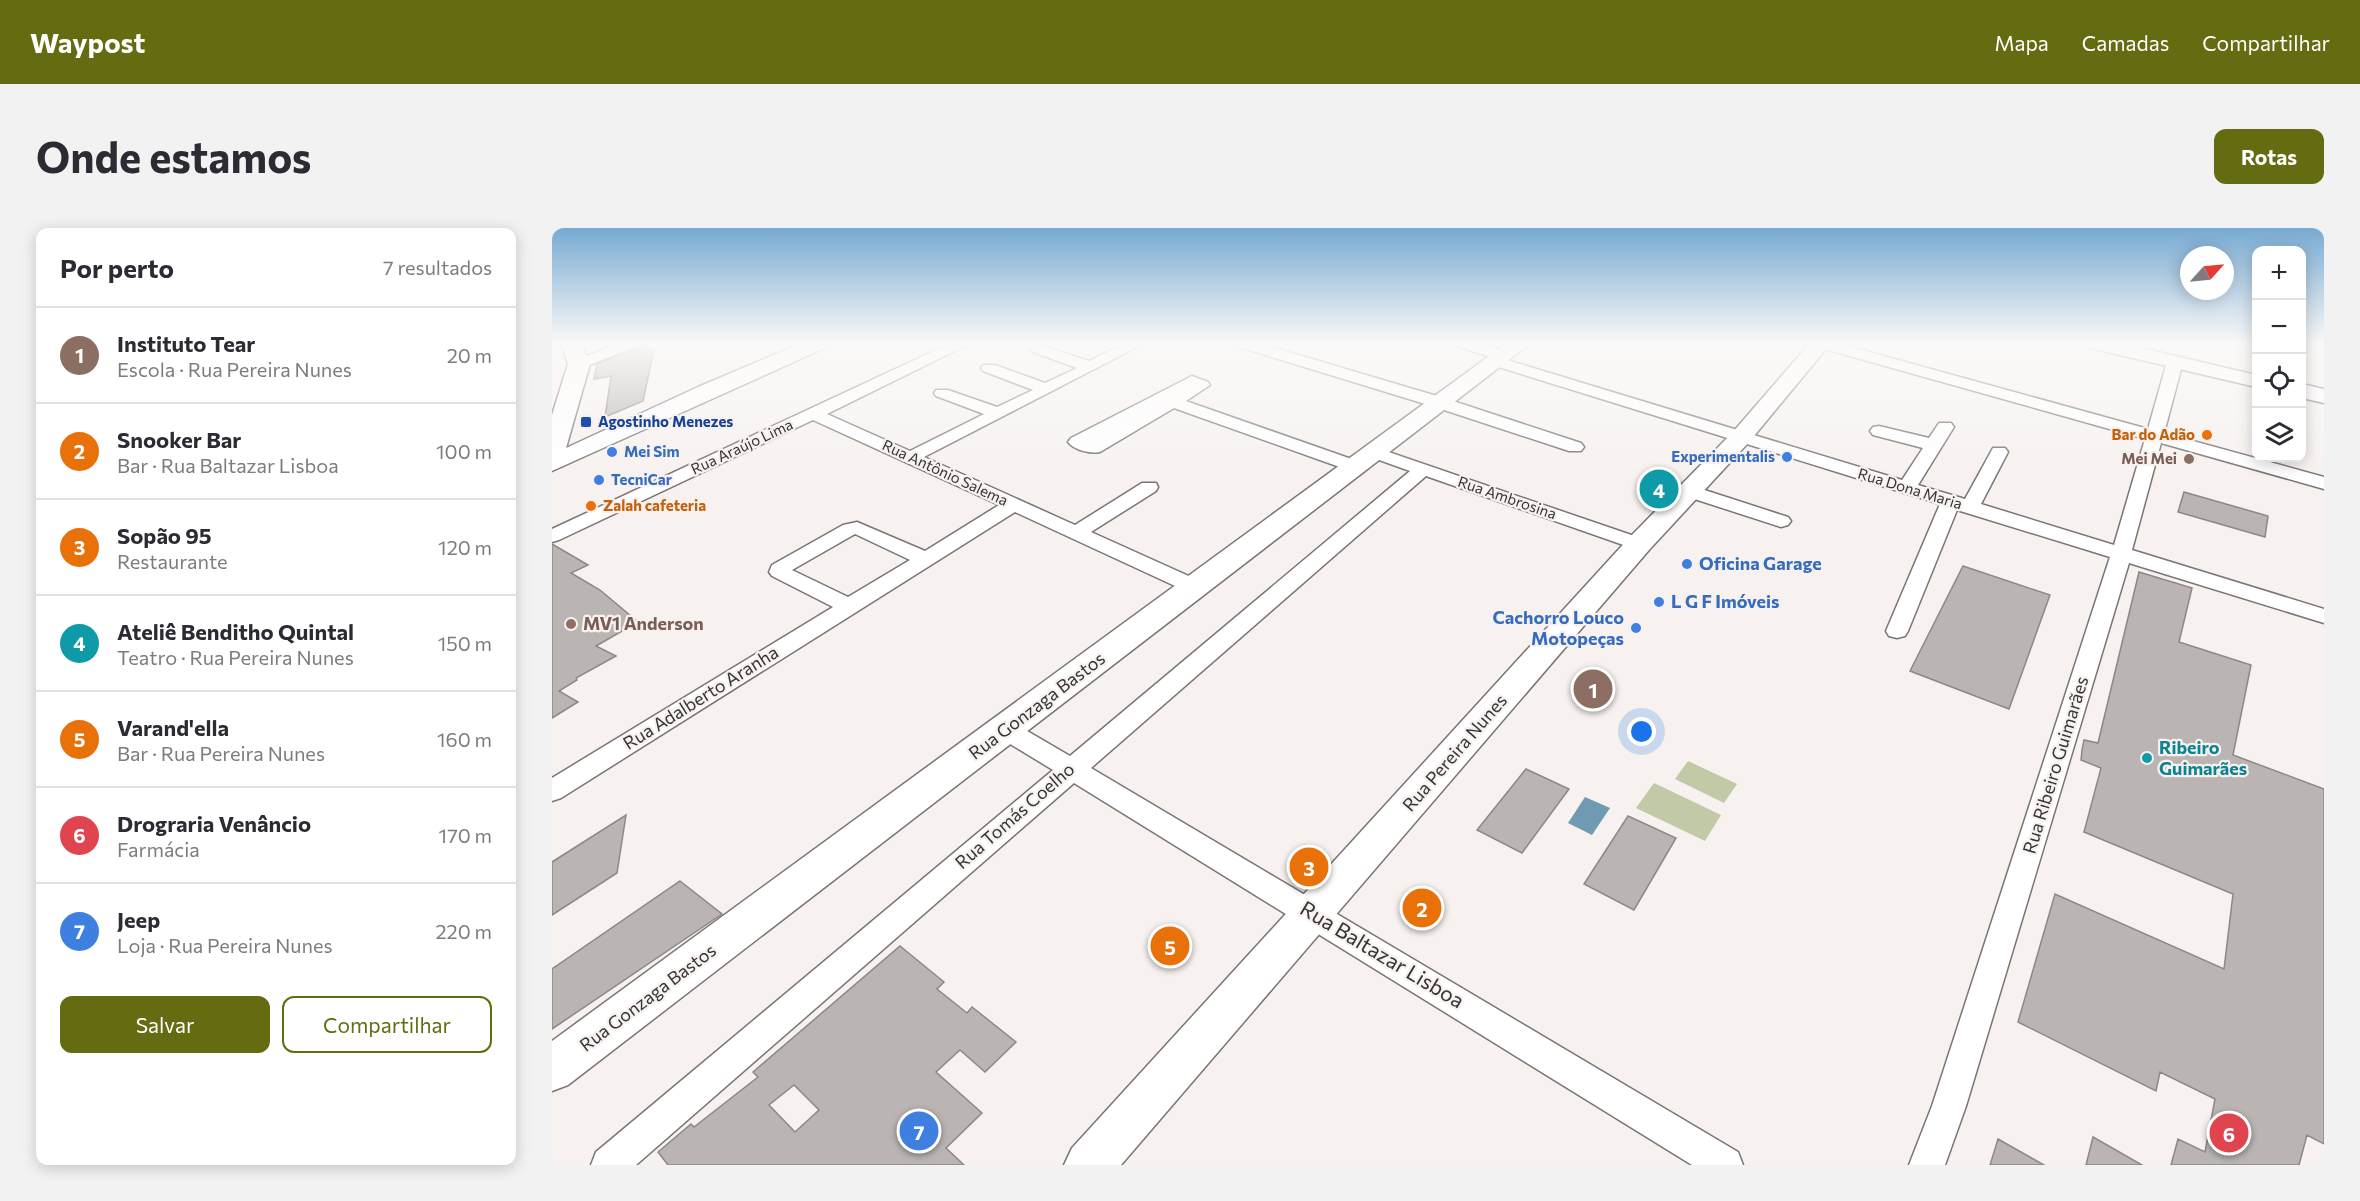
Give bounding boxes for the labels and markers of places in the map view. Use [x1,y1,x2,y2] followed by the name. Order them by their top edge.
[598,412,733,430] place label: Agostinho Menezes
[579,415,593,429] marker: Agostinho Menezes
[2112,425,2195,443] place label: Bar do Adão
[2200,428,2214,442] marker: Bar do Adão
[624,442,680,460] place label: Mei Sim
[605,445,619,459] marker: Mei Sim
[1671,447,1775,465] place label: Experimentalis
[2121,449,2177,467] place label: Mei Mei
[1780,450,1794,464] marker: Experimentalis
[2182,452,2196,466] marker: Mei Mei
[1640,466,1678,512] pin: 4
[611,470,672,488] place label: TecniCar
[592,473,606,487] marker: TecniCar
[603,496,706,514] place label: Zalah cafeteria
[584,499,598,513] marker: Zalah cafeteria
[1699,552,1822,574] place label: Oficina Garage
[1680,557,1694,571] marker: Oficina Garage
[1671,590,1779,612] place label: L G F Imóveis
[1652,595,1666,609] marker: L G F Imóveis
[1493,606,1624,649] place label: Cachorro Louco Motopeças
[583,612,704,634] place label: MV1 Anderson
[564,617,578,631] marker: MV1 Anderson
[1629,621,1643,635] marker: Cachorro Louco Motopeças
[1574,666,1612,712] pin: 1
[2159,736,2247,779] place label: Ribeiro Guimarães
[2140,751,2154,765] marker: Ribeiro Guimarães
[1290,844,1329,890] pin: 3
[1402,886,1442,930] pin: 2
[1150,924,1190,968] pin: 5
[900,1108,938,1154] pin: 7
[2210,1110,2248,1156] pin: 6

